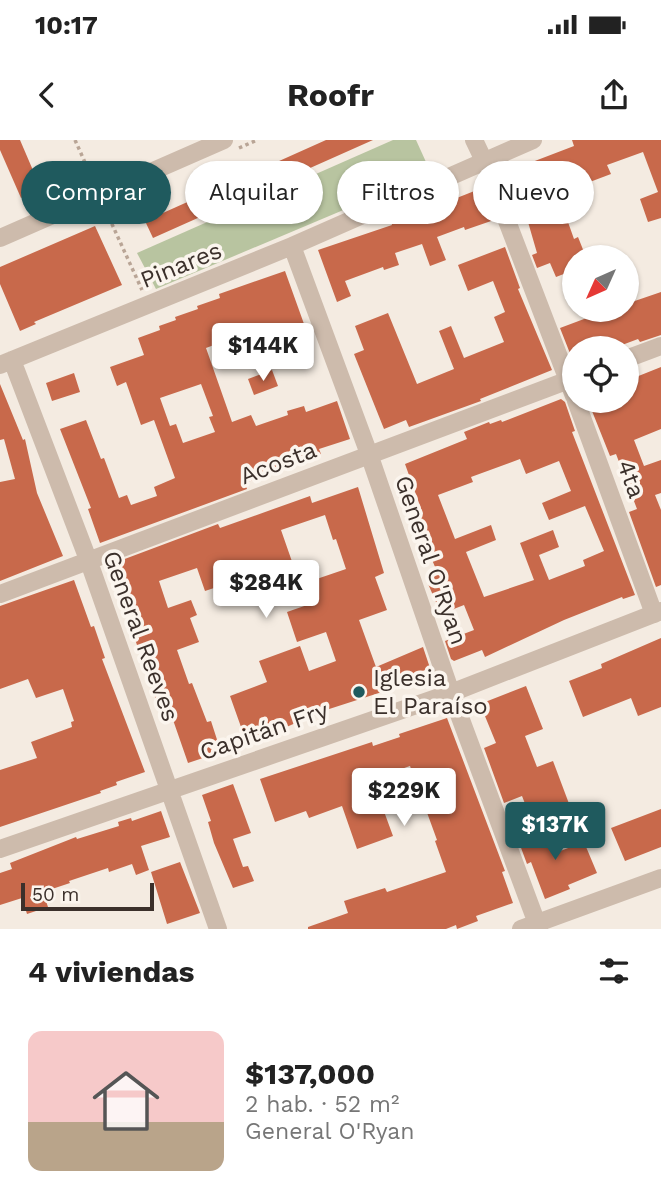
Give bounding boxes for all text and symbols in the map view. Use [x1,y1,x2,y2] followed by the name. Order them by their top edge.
[35,10,98,40] text: 10:17
[28,76,66,114] icon: back
[287,76,374,114] text: Roofr
[595,76,633,114] icon: share
[21,161,171,224] chip: Comprar
[185,161,323,224] chip: Alquilar
[337,161,459,224] chip: Filtros
[473,161,594,224] chip: Nuevo
[136,236,226,294] street label: Pinares
[562,245,639,322] north arrow
[562,245,639,413] map controls
[214,324,312,383] pin: $144K
[228,332,298,359] text: $144K
[562,336,639,413] button: locate
[236,436,320,490] street label: Acosta
[611,456,651,502] street label: 4ta
[389,472,473,648] street label: General O'Ryan
[97,547,185,725] street label: General Reeves
[217,560,315,620] pin: $284K
[229,569,303,596] text: $284K
[373,664,488,720] place label: Iglesia El Paraíso
[351,684,367,700] marker: Iglesia El Paraíso
[196,696,332,766] street label: Capitán Fry
[355,768,453,828] pin: $229K
[368,777,440,804] text: $229K
[506,802,604,862] pin: $137K
[521,811,589,838] text: $137K
[21,880,154,912] scale bar
[32,883,79,906] text: 50 m
[595,952,633,990] icon: filters
[28,954,195,989] text: 4 viviendas
[245,1056,375,1091] text: $137,000
[84,1059,168,1143] icon: home
[245,1091,399,1118] text: 2 hab. · 52 m²
[245,1118,415,1145] text: General O'Ryan

